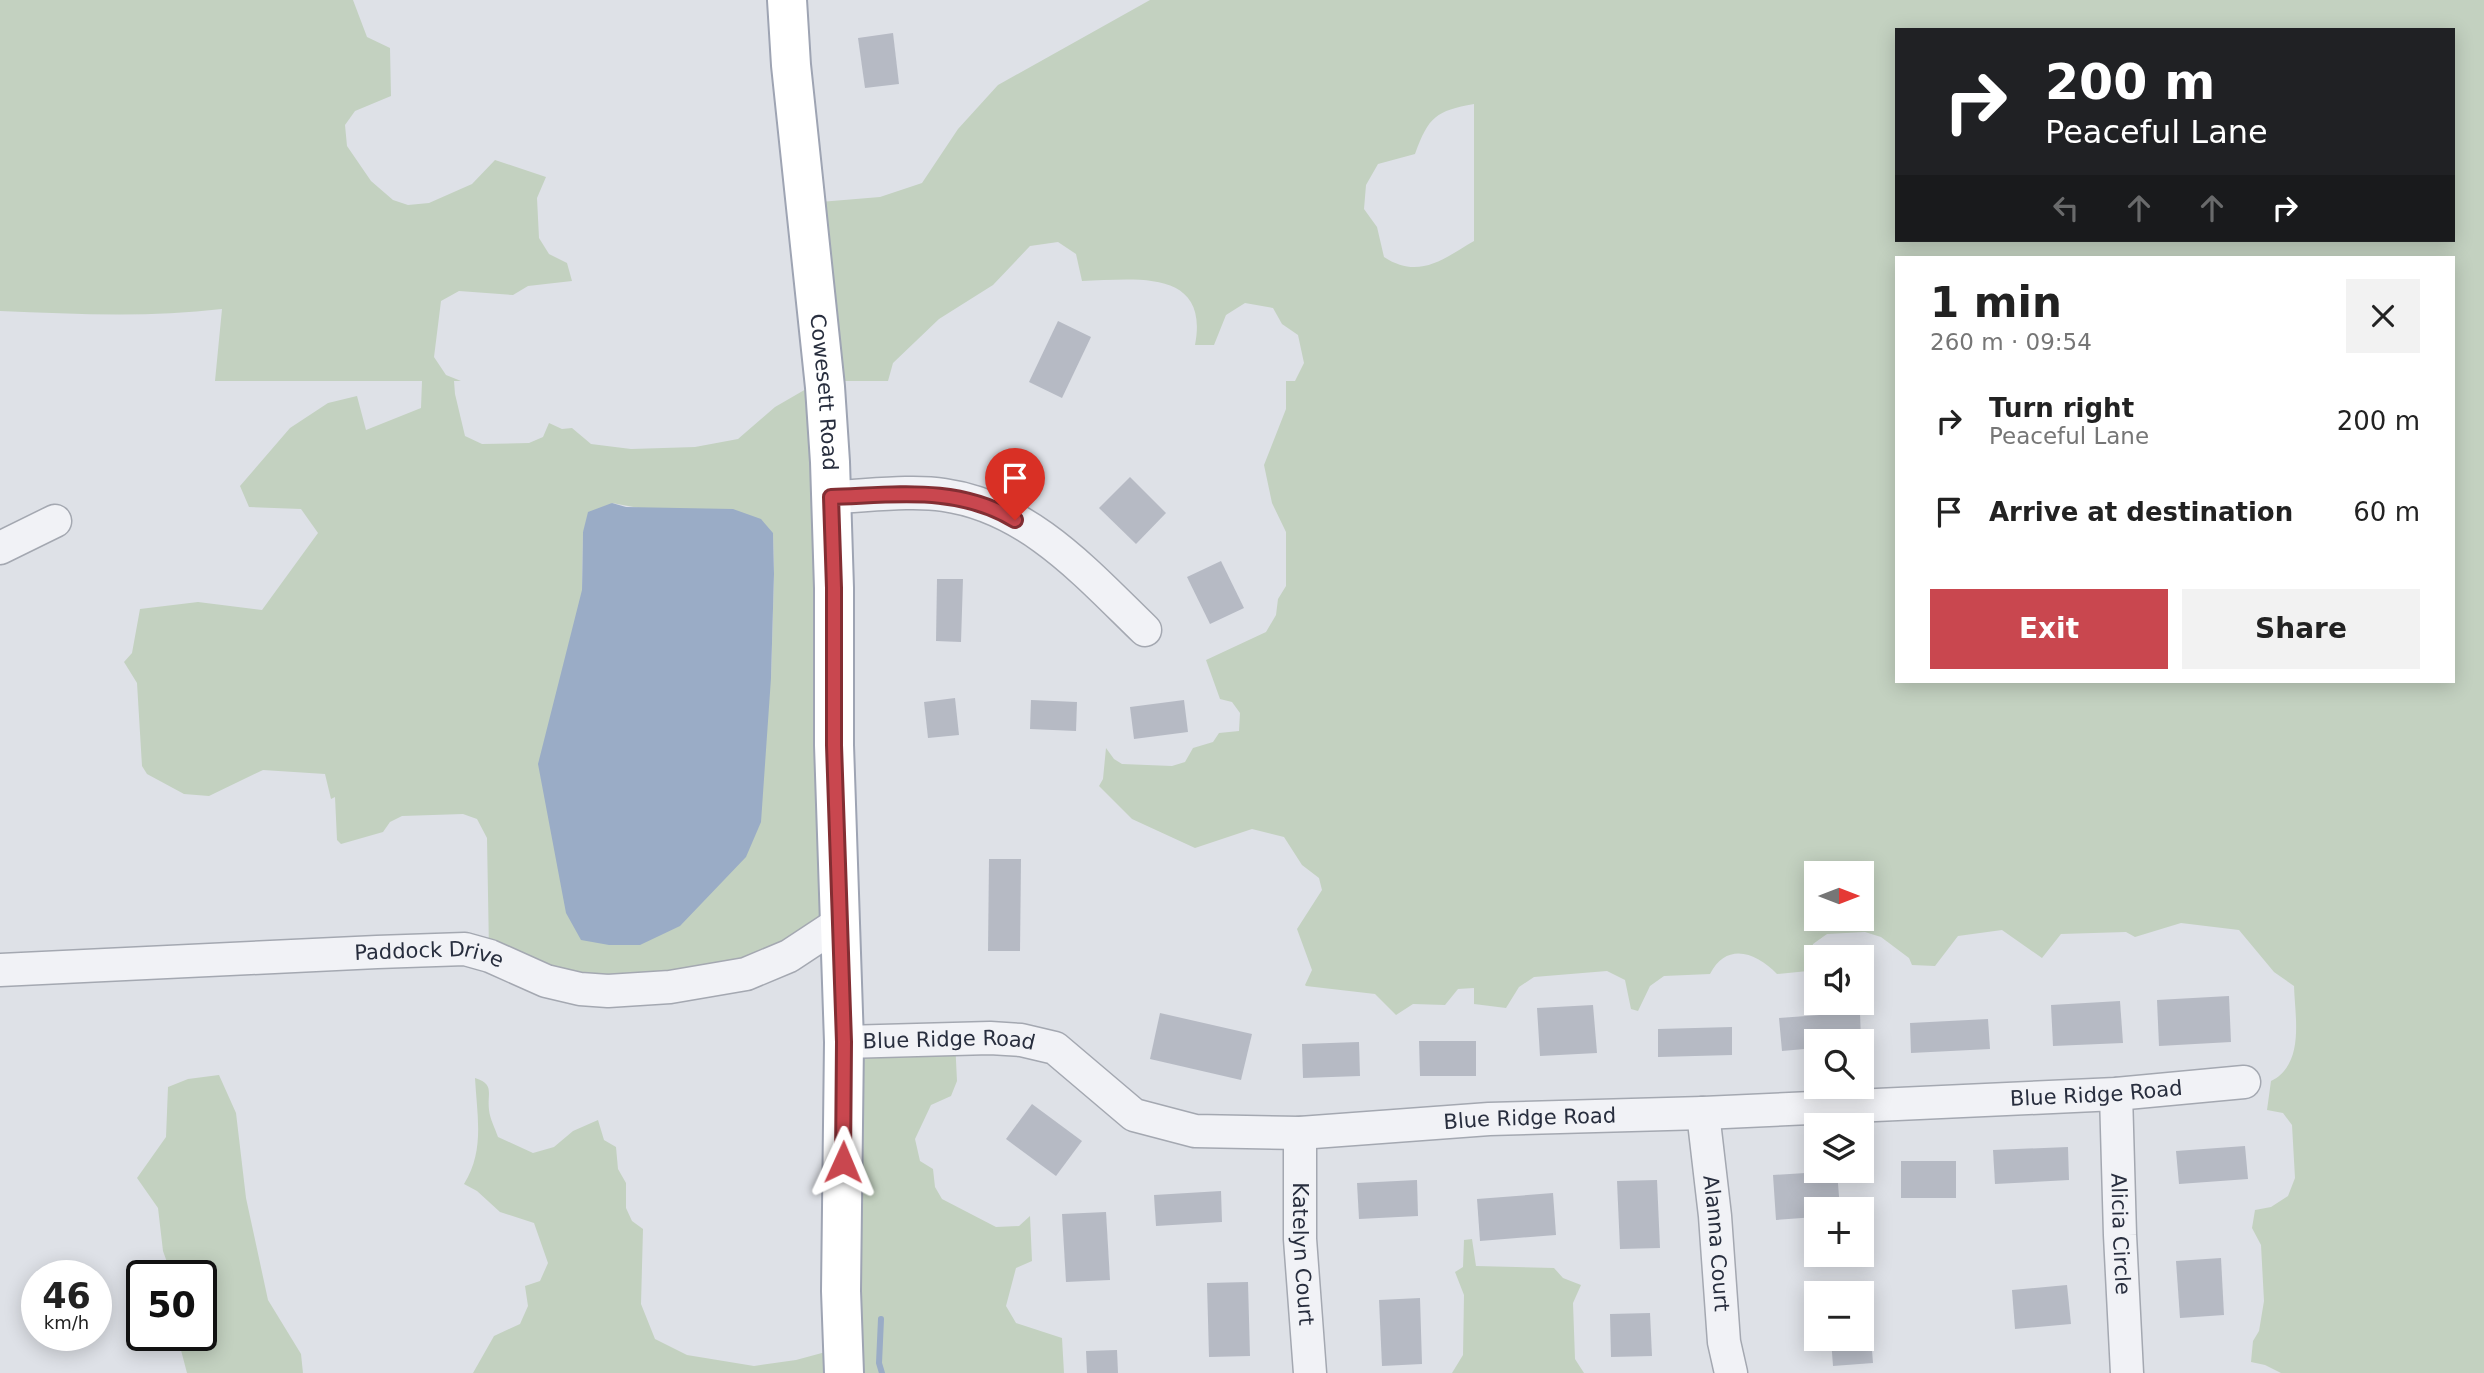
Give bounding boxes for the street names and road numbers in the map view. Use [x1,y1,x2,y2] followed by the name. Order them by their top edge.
[805,313,842,471] street label: Cowesett Road
[354,937,508,973] street label: Paddock Drive
[862,1026,1038,1055] street label: Blue Ridge Road
[2009,1076,2183,1111] street label: Blue Ridge Road
[1443,1103,1616,1134] street label: Blue Ridge Road
[2106,1173,2135,1295] street label: Alicia Circle
[1698,1174,1734,1312] street label: Alanna Court
[1288,1182,1318,1326] street label: Katelyn Court

